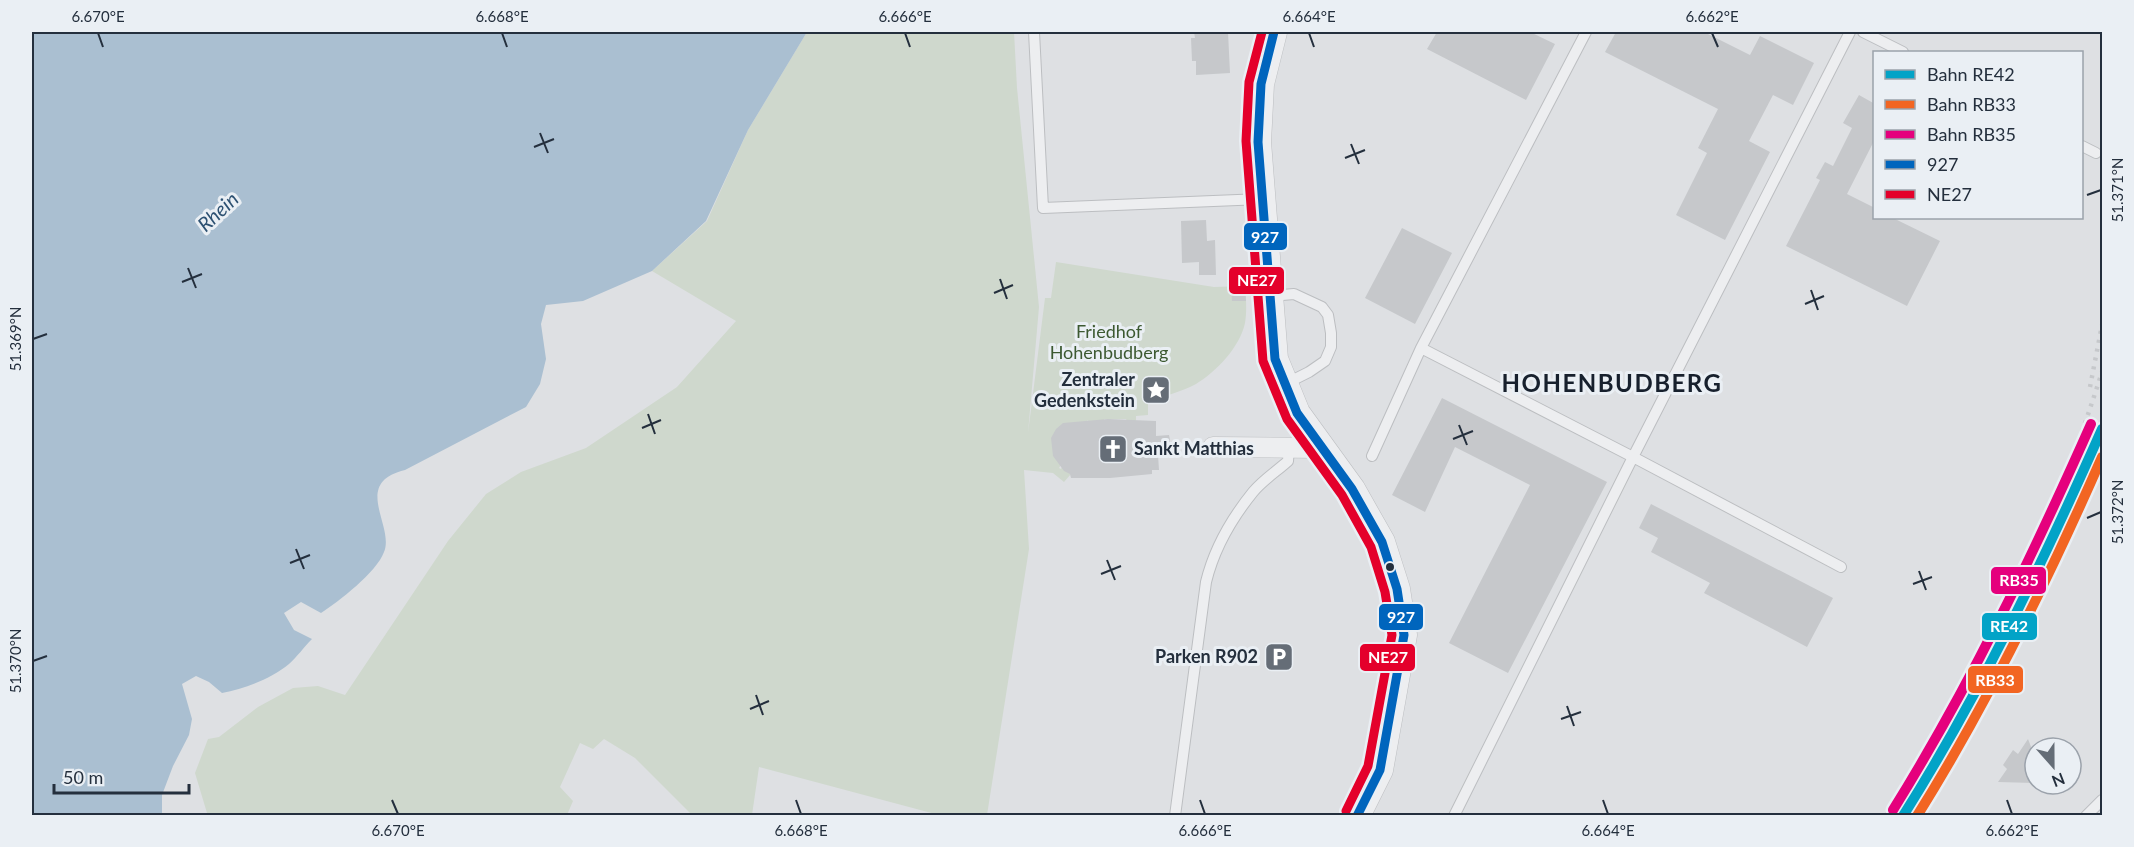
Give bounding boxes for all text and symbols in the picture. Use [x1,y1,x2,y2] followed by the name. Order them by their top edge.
[71,7,125,25] text: 6.670°E
[475,7,529,25] text: 6.668°E
[878,7,932,25] text: 6.666°E
[1282,7,1336,25] text: 6.664°E
[1685,7,1739,25] text: 6.662°E
[1873,51,2083,219] legend
[1927,63,2015,85] text: Bahn RE42
[1927,93,2016,115] text: Bahn RB33
[1927,123,2016,145] text: Bahn RB35
[1927,153,1958,175] text: 927
[2108,158,2126,222] text: 51.371°N
[1927,183,1972,205] text: NE27
[192,187,243,236] water label: Rhein
[1243,222,1288,251] line badge: 927
[1251,227,1279,246] text: 927
[1228,266,1285,295] line badge: NE27
[1237,270,1277,289] text: NE27
[6,307,24,371] text: 51.369°N
[1050,320,1168,363] park label: Friedhof Hohenbudberg
[1034,368,1135,411] place label: Zentraler Gedenkstein
[1502,368,1722,397] district label: HOHENBUDBERG
[1140,374,1172,406] place icon: Zentraler Gedenkstein
[1097,433,1129,465] church icon: Sankt Matthias
[1134,437,1254,459] place label: Sankt Matthias
[2108,480,2126,544] text: 51.372°N
[1384,561,1396,573] unlabelled marker
[1990,566,2047,595] line badge: RB35
[1999,570,2039,589] text: RB35
[1378,603,1424,631] line badge: 927
[1387,607,1415,626] text: 927
[1981,612,2038,641] line badge: RE42
[1990,616,2028,635] text: RE42
[6,629,24,693] text: 51.370°N
[1263,641,1295,673] parking icon: Parken R902
[1359,643,1416,672] line badge: NE27
[1155,645,1258,667] place label: Parken R902
[1368,647,1408,666] text: NE27
[1967,665,2024,694] line badge: RB33
[1975,670,2015,689] text: RB33
[2023,736,2083,796] north arrow
[54,757,189,795] scale bar
[63,766,103,788] text: 50 m
[2049,769,2068,792] text: N
[371,821,425,839] text: 6.670°E
[774,821,828,839] text: 6.668°E
[1178,821,1232,839] text: 6.666°E
[1581,821,1635,839] text: 6.664°E
[1985,821,2039,839] text: 6.662°E

